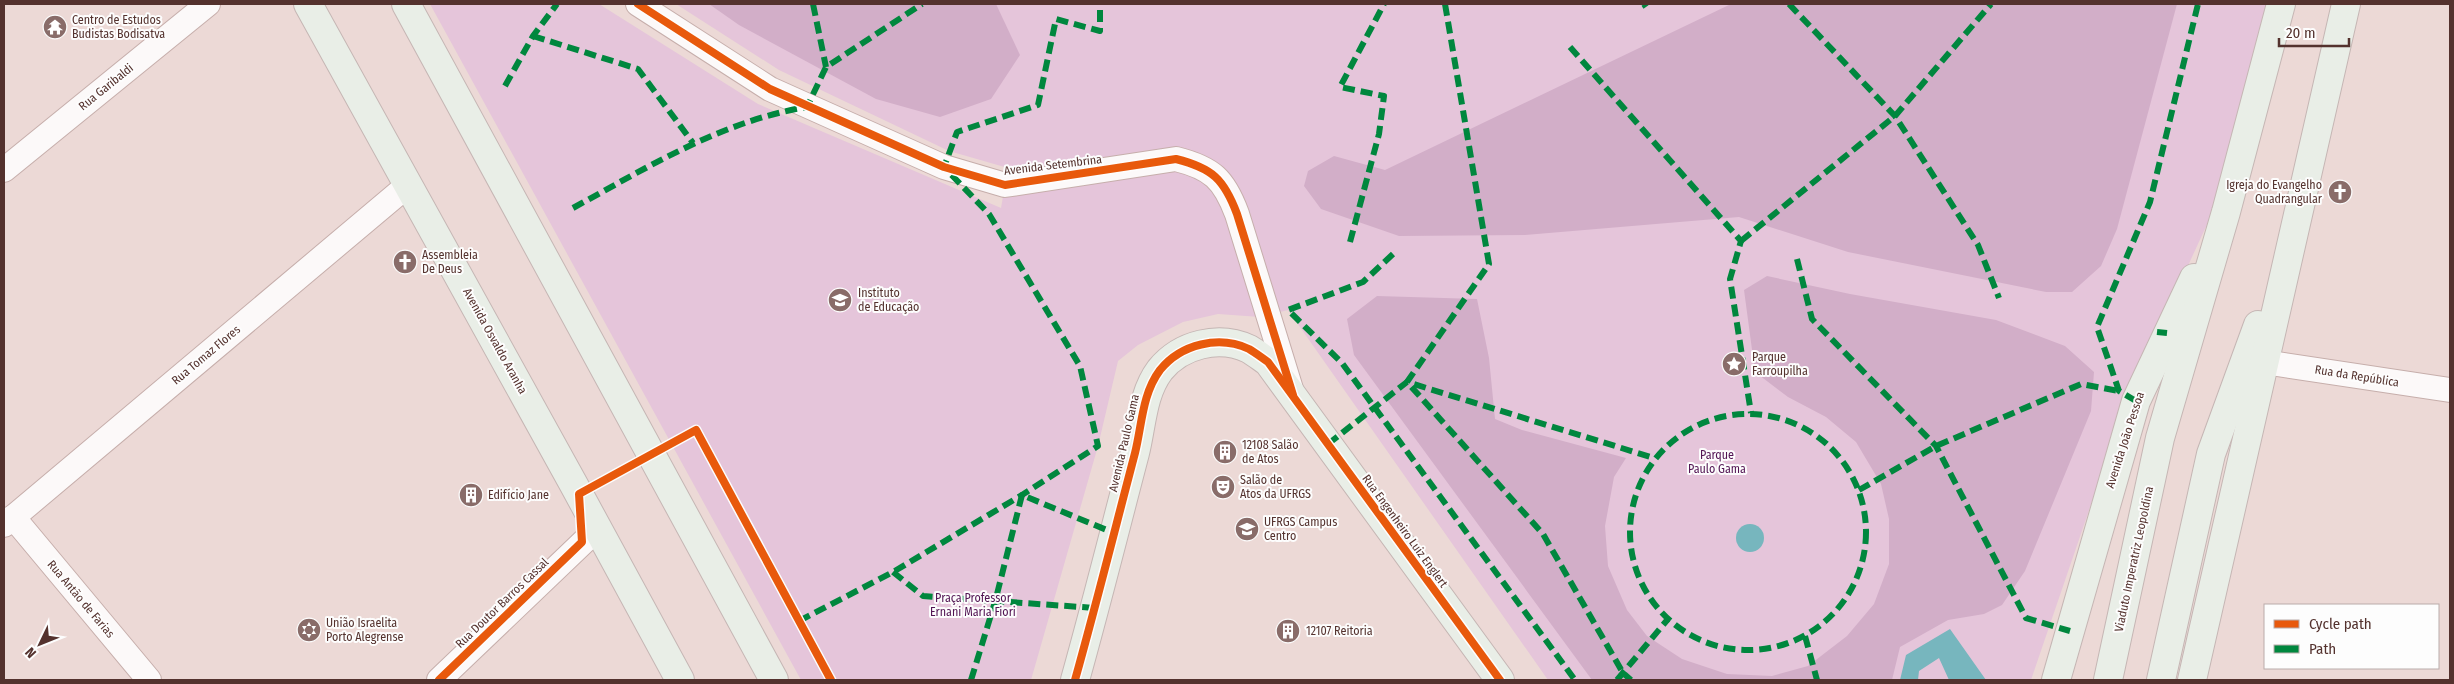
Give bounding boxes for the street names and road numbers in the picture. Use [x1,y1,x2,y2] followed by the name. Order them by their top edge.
[76,61,136,113] street label: Rua Garibaldi
[1003,152,1103,178] street label: Avenida Setembrina
[460,286,530,396] street label: Avenida Osvaldo Aranha
[169,322,243,388] street label: Rua Tomaz Flores
[2314,362,2400,390] street label: Rua da República
[2103,390,2147,490] street label: Avenida João Pessoa
[1106,393,1142,493] street label: Avenida Paulo Gama
[1359,472,1451,590] street label: Rua Engenheiro Luiz Englert
[2112,485,2156,633] street label: Viaduto Imperatriz Leopoldina
[453,555,551,651] street label: Rua Doutor Barros Cassal
[45,557,117,641] street label: Rua Antão de Farias

